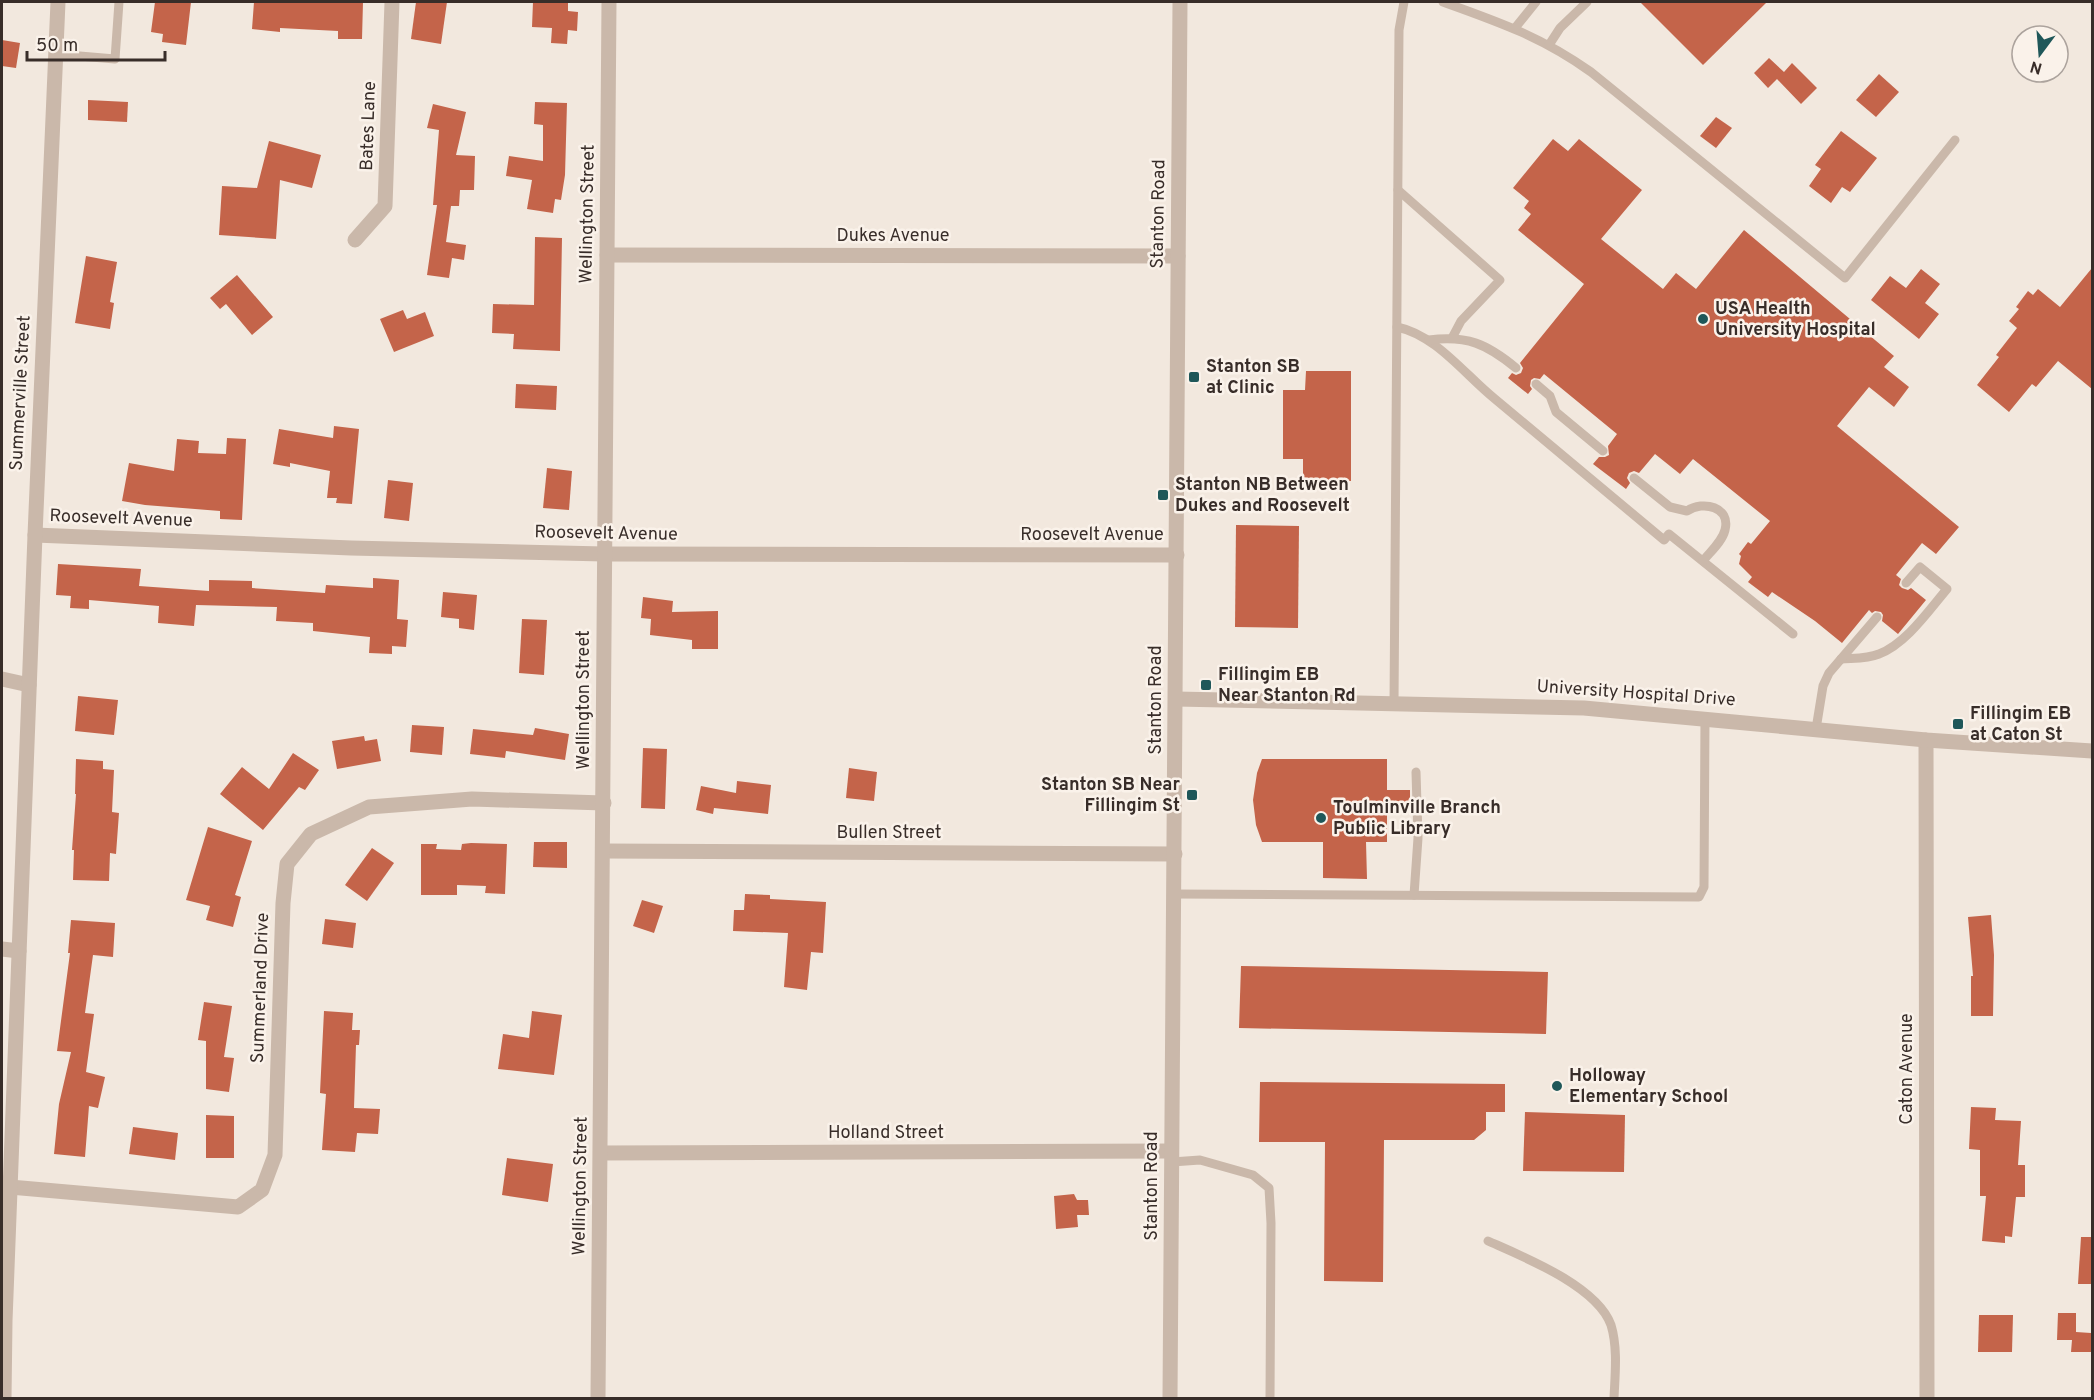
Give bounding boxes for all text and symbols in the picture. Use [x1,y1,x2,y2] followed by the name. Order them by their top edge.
[27,24,165,62] scale bar
[2010,24,2070,84] north arrow
[36,35,78,58] text: 50 m
[2028,55,2045,78] text: N
[356,81,382,171] street label: Bates Lane
[575,144,601,284] street label: Wellington Street
[1147,159,1171,269] street label: Stanton Road
[836,225,950,248] street label: Dukes Avenue
[1715,298,1876,342] place label: USA Health University Hospital
[1696,312,1710,326] marker: USA Health University Hospital
[5,315,37,471] street label: Summerville Street
[1206,356,1300,400] place label: Stanton SB at Clinic
[1187,370,1201,384] marker: Stanton SB at Clinic
[1175,474,1350,518] place label: Stanton NB Between Dukes and Roosevelt
[1156,488,1170,502] marker: Stanton NB Between Dukes and Roosevelt
[49,505,193,533] street label: Roosevelt Avenue
[534,521,678,547] street label: Roosevelt Avenue
[1020,524,1164,547] street label: Roosevelt Avenue
[573,630,596,770] street label: Wellington Street
[1145,645,1168,755] street label: Stanton Road
[1218,664,1356,708] place label: Fillingim EB Near Stanton Rd
[1536,676,1736,712] street label: University Hospital Drive
[1199,678,1213,692] marker: Fillingim EB Near Stanton Rd
[1970,703,2071,747] place label: Fillingim EB at Caton St
[1951,717,1965,731] marker: Fillingim EB at Caton St
[1041,774,1180,818] place label: Stanton SB Near Fillingim St
[1185,788,1199,802] marker: Stanton SB Near Fillingim St
[1333,797,1501,841] place label: Toulminville Branch Public Library
[1314,811,1328,825] marker: Toulminville Branch Public Library
[836,822,942,845] street label: Bullen Street
[247,912,275,1064] street label: Summerland Drive
[1896,1013,1919,1125] street label: Caton Avenue
[1569,1065,1728,1109] place label: Holloway Elementary School
[1550,1079,1564,1093] marker: Holloway Elementary School
[568,1116,594,1256] street label: Wellington Street
[828,1122,944,1145] street label: Holland Street
[1141,1131,1164,1241] street label: Stanton Road

